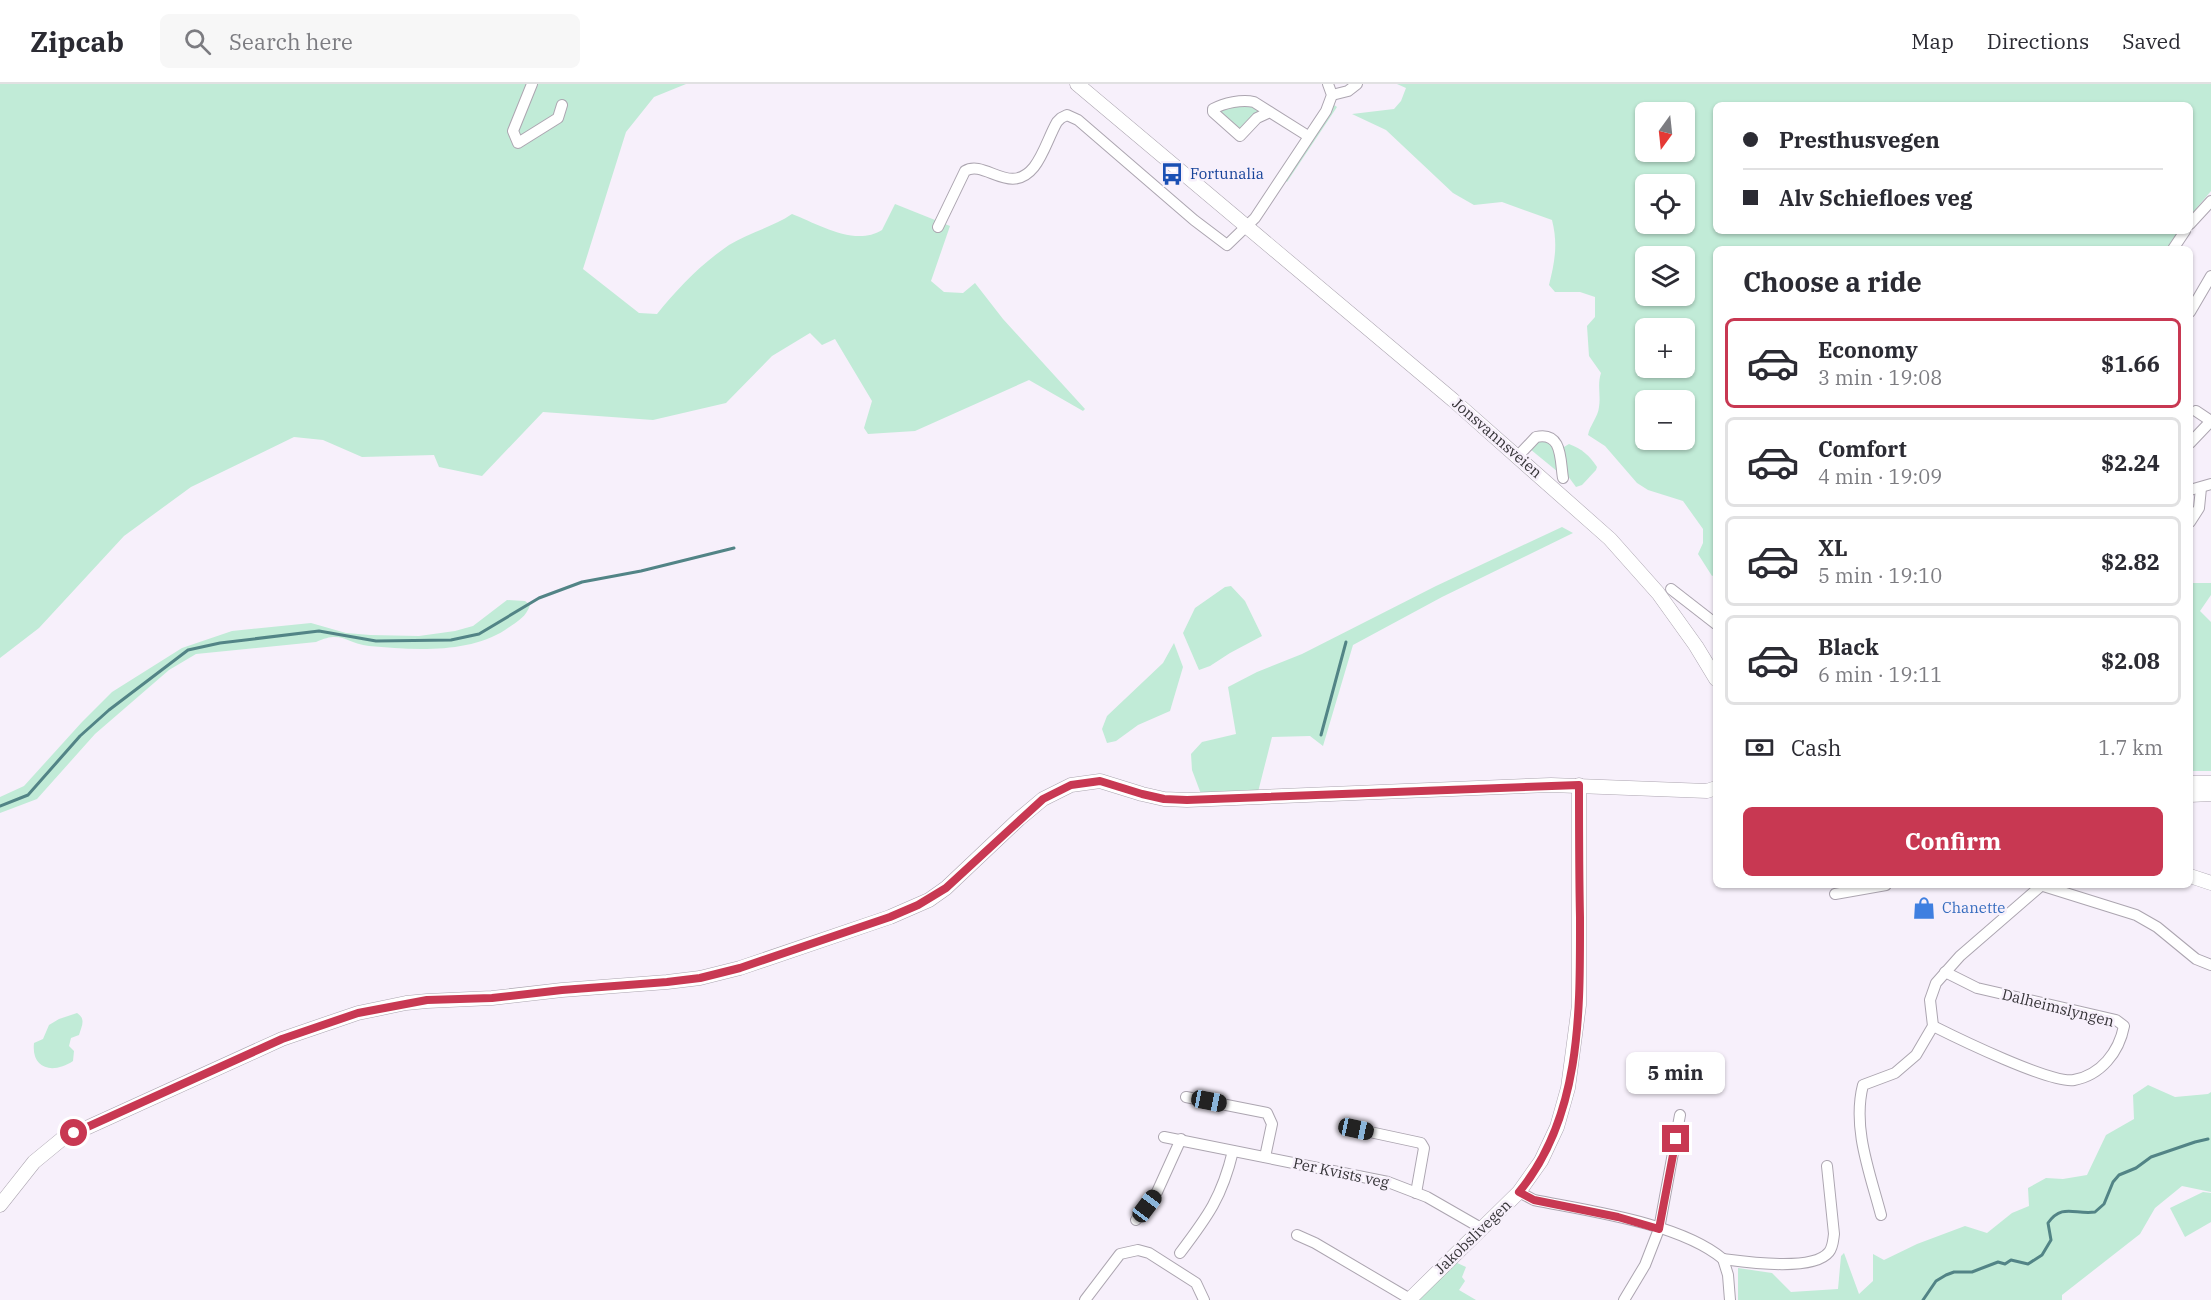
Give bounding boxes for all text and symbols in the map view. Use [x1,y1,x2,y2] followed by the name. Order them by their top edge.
[160,14,580,68] search box
[30,23,124,60] text: Zipcab
[181,25,214,58] icon: search
[229,27,353,56] text: Search here
[1911,27,1954,55] text: Map
[1987,27,2089,55] text: Directions
[2122,27,2181,55] text: Saved
[1635,102,1695,162] north arrow
[1635,102,1695,450] map controls
[1779,125,1940,154] text: Presthusvegen
[1159,161,1185,187] bus stop icon: Fortunalia
[1190,164,1264,183] place label: Fortunalia
[1635,174,1695,234] button: locate
[1779,183,1973,212] text: Alv Schiefloes veg
[1635,246,1695,306] button: layers
[1743,264,1922,299] text: Choose a ride
[1635,318,1695,378] button: +
[1818,335,1918,364] text: Economy
[1746,336,1800,390] icon: car
[2101,349,2160,378] text: $1.66
[1818,364,1942,391] text: 3 min · 19:08
[1635,390,1695,450] button: −
[1449,394,1546,482] street label: Jonsvannsveien
[1818,434,1907,463] text: Comfort
[1746,435,1800,489] icon: car
[2101,448,2160,477] text: $2.24
[1818,463,1942,490] text: 4 min · 19:09
[1818,533,1848,562] text: XL
[1746,534,1800,588] icon: car
[2101,547,2160,576] text: $2.82
[1818,562,1942,589] text: 5 min · 19:10
[1818,632,1879,661] text: Black
[1746,633,1800,687] icon: car
[2101,646,2160,675] text: $2.08
[1818,661,1942,688] text: 6 min · 19:11
[1743,731,1776,764] icon: cash
[1791,733,1842,762] text: Cash
[2098,734,2163,761] text: 1.7 km
[1743,807,2163,876] button: Confirm
[1911,895,1937,921] shop icon: Chanette
[1942,898,2005,917] place label: Chanette
[2000,984,2117,1031] street label: Dalheimslyngen
[1626,1052,1726,1094] callout: 5 min
[1648,1059,1704,1086] text: 5 min
[1190,1089,1228,1113] car
[1337,1116,1375,1142] car
[60,1119,87,1146] route start
[1662,1125,1689,1152] route end
[1291,1153,1391,1192] street label: Per Kvists veg
[1129,1186,1165,1226] car
[1430,1195,1515,1278] street label: Jakobslivegen

